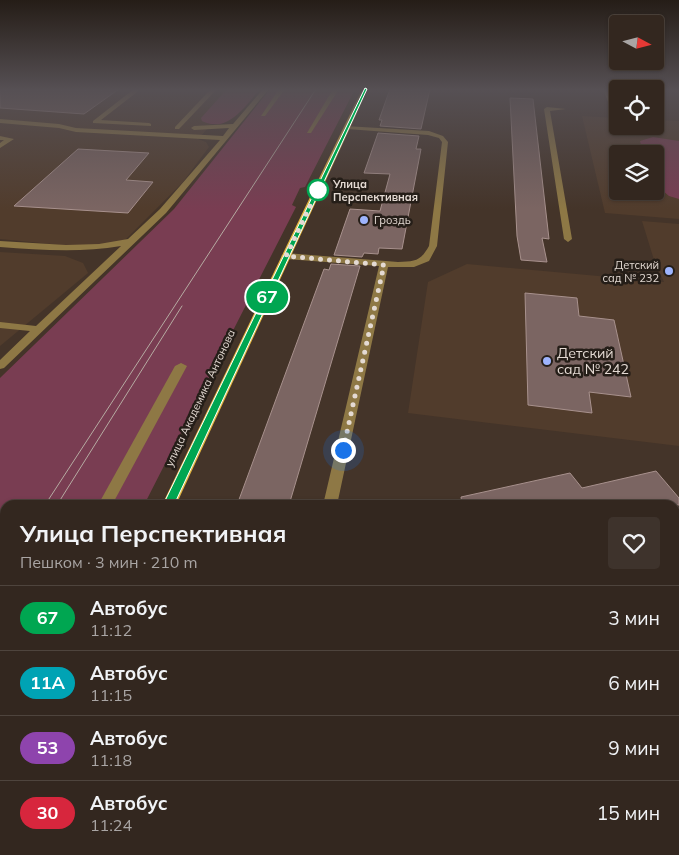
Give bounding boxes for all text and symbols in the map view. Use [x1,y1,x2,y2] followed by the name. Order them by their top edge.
[609,15,664,70] north arrow
[609,15,664,200] map controls
[609,80,664,135] button: locate
[609,145,664,200] button: layers
[332,177,418,204] place label: Улица Перспективная
[307,179,329,201] marker: Улица Перспективная
[374,213,411,227] place label: Гроздь
[358,214,370,226] marker: Гроздь
[603,258,659,285] place label: Детский сад № 232
[663,265,675,277] marker: Детский сад № 232
[244,281,290,313] line badge: 67
[256,285,278,308] text: 67
[162,327,238,469] street label: улица Академика Антонова
[557,344,629,378] place label: Детский сад № 242
[541,355,553,367] marker: Детский сад № 242
[331,438,356,463] your location
[608,517,660,569] button: heart
[20,518,286,548] text: Улица Перспективная
[20,552,198,572] text: Пешком · 3 мин · 210 m
[90,596,168,620] text: Автобус
[37,606,58,629] text: 67
[608,606,660,630] text: 3 мин
[90,620,132,640] text: 11:12
[90,661,168,685] text: Автобус
[30,671,65,694] text: 11А
[608,671,660,695] text: 6 мин
[90,685,132,705] text: 11:15
[90,726,168,750] text: Автобус
[37,736,58,759] text: 53
[608,736,660,760] text: 9 мин
[90,750,132,770] text: 11:18
[90,791,168,815] text: Автобус
[37,801,58,824] text: 30
[597,801,660,825] text: 15 мин
[90,815,132,835] text: 11:24

